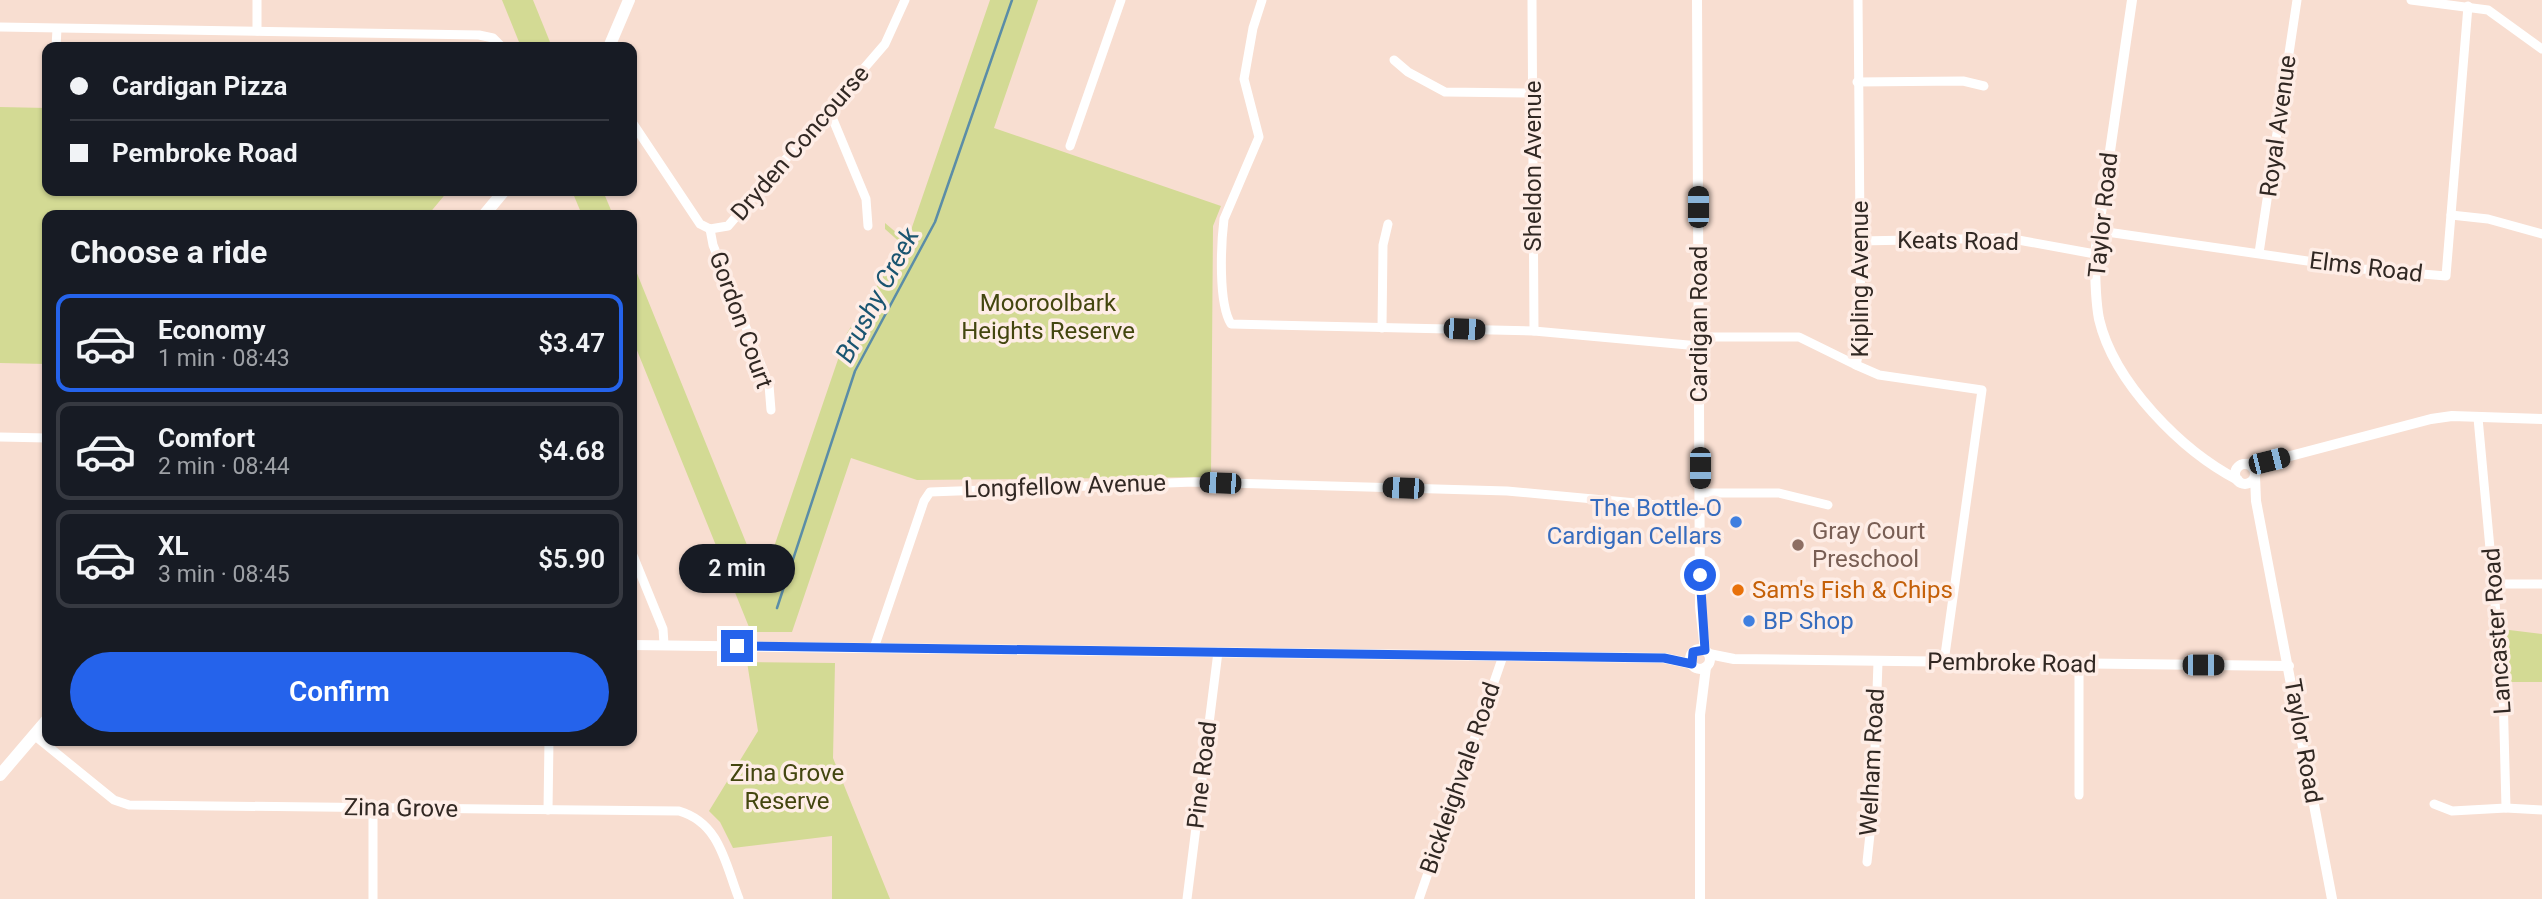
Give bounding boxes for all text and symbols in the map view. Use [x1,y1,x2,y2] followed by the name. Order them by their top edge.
[2254,53,2302,199] street label: Royal Avenue
[725,60,875,226] street label: Dryden Concourse
[112,71,288,101] text: Cardigan Pizza
[1519,81,1547,251] street label: Sheldon Avenue
[112,138,298,168] text: Pembroke Road
[2082,151,2124,279] street label: Taylor Road
[1688,186,1709,228] car
[1846,200,1874,358] street label: Kipling Avenue
[829,222,925,367] water label: Brushy Creek
[1897,226,2019,256] street label: Keats Road
[70,233,267,271] text: Choose a ride
[1685,246,1713,402] street label: Cardigan Road
[2308,246,2424,288] street label: Elms Road
[703,248,779,392] street label: Gordon Court
[961,289,1135,345] park label: Mooroolbark Heights Reserve
[74,312,137,375] icon: car
[158,315,265,345] text: Economy
[1443,318,1486,340] car
[538,328,605,358] text: $3.47
[158,345,290,372] text: 1 min · 08:43
[74,420,137,483] icon: car
[158,423,255,453] text: Comfort
[538,436,605,466] text: $4.68
[2247,446,2292,476] car
[1690,447,1711,489] car
[158,453,290,480] text: 2 min · 08:44
[964,468,1166,504] street label: Longfellow Avenue
[1199,472,1242,494] car
[1382,477,1425,499] car
[1547,494,1722,550] place label: The Bottle-O Cardigan Cellars
[1728,514,1744,530] marker: The Bottle-O Cardigan Cellars
[1812,517,1925,573] place label: Gray Court Preschool
[74,528,137,591] icon: car
[158,531,189,561] text: XL
[1790,537,1806,553] marker: Gray Court Preschool
[538,544,605,574] text: $5.90
[679,544,795,594] callout: 2 min
[2477,547,2517,715] street label: Lancaster Road
[708,555,766,582] text: 2 min
[1684,559,1716,591] route start
[158,561,290,588] text: 3 min · 08:45
[1752,576,1953,604] place label: Sam's Fish & Chips
[1730,582,1746,598] marker: Sam's Fish & Chips
[1763,607,1854,635] place label: BP Shop
[1741,613,1757,629] marker: BP Shop
[721,630,753,662] route end
[1927,648,2097,678] street label: Pembroke Road
[70,652,609,732] button: Confirm
[2183,655,2225,676] car
[2278,677,2328,805] street label: Taylor Road
[1414,679,1506,877] street label: Bickleighvale Road
[1854,687,1890,837] street label: Welham Road
[1182,720,1222,830] street label: Pine Road
[730,759,844,815] park label: Zina Grove Reserve
[344,793,458,823] street label: Zina Grove

